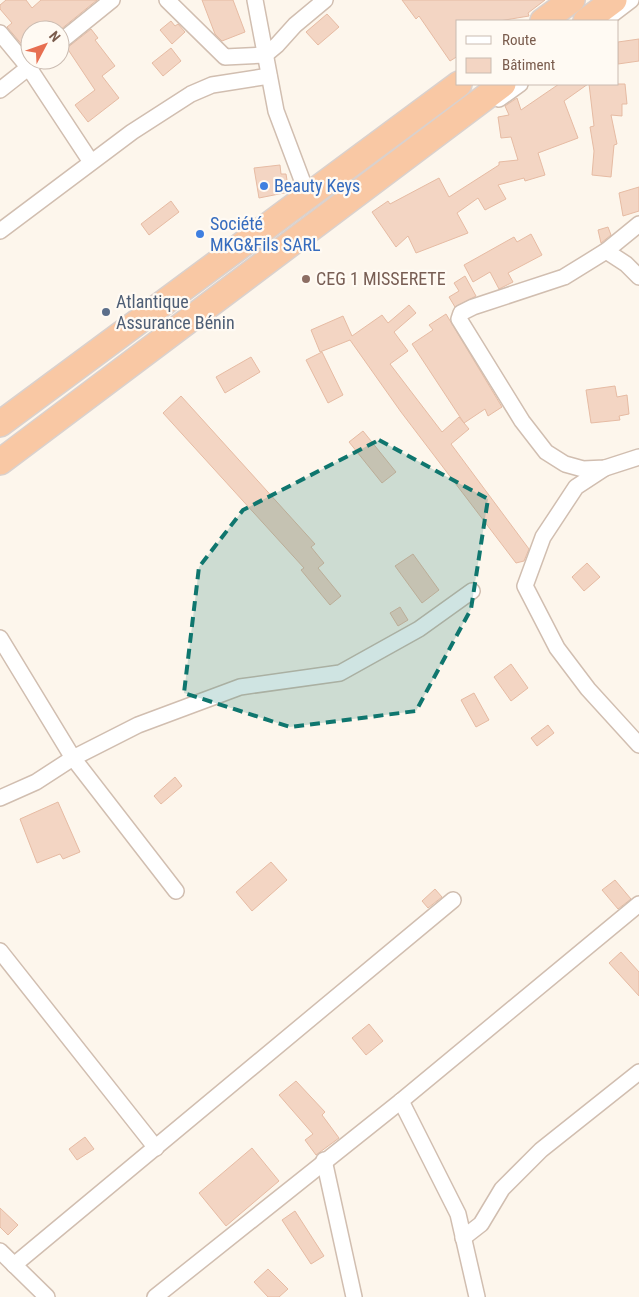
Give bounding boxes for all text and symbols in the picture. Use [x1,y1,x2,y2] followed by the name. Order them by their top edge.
[20,20,70,70] north arrow
[456,20,619,85] legend
[46,28,64,45] text: N
[502,31,536,49] text: Route
[502,56,555,74] text: Bâtiment
[274,175,360,196] place label: Beauty Keys
[258,180,270,192] marker: Beauty Keys
[210,213,321,255] place label: Société MKG&Fils SARL
[194,228,206,240] marker: Société MKG&Fils SARL
[316,268,446,289] place label: CEG 1 MISSERETE
[300,273,312,285] marker: CEG 1 MISSERETE
[116,291,235,333] place label: Atlantique Assurance Bénin
[100,306,112,318] marker: Atlantique Assurance Bénin

